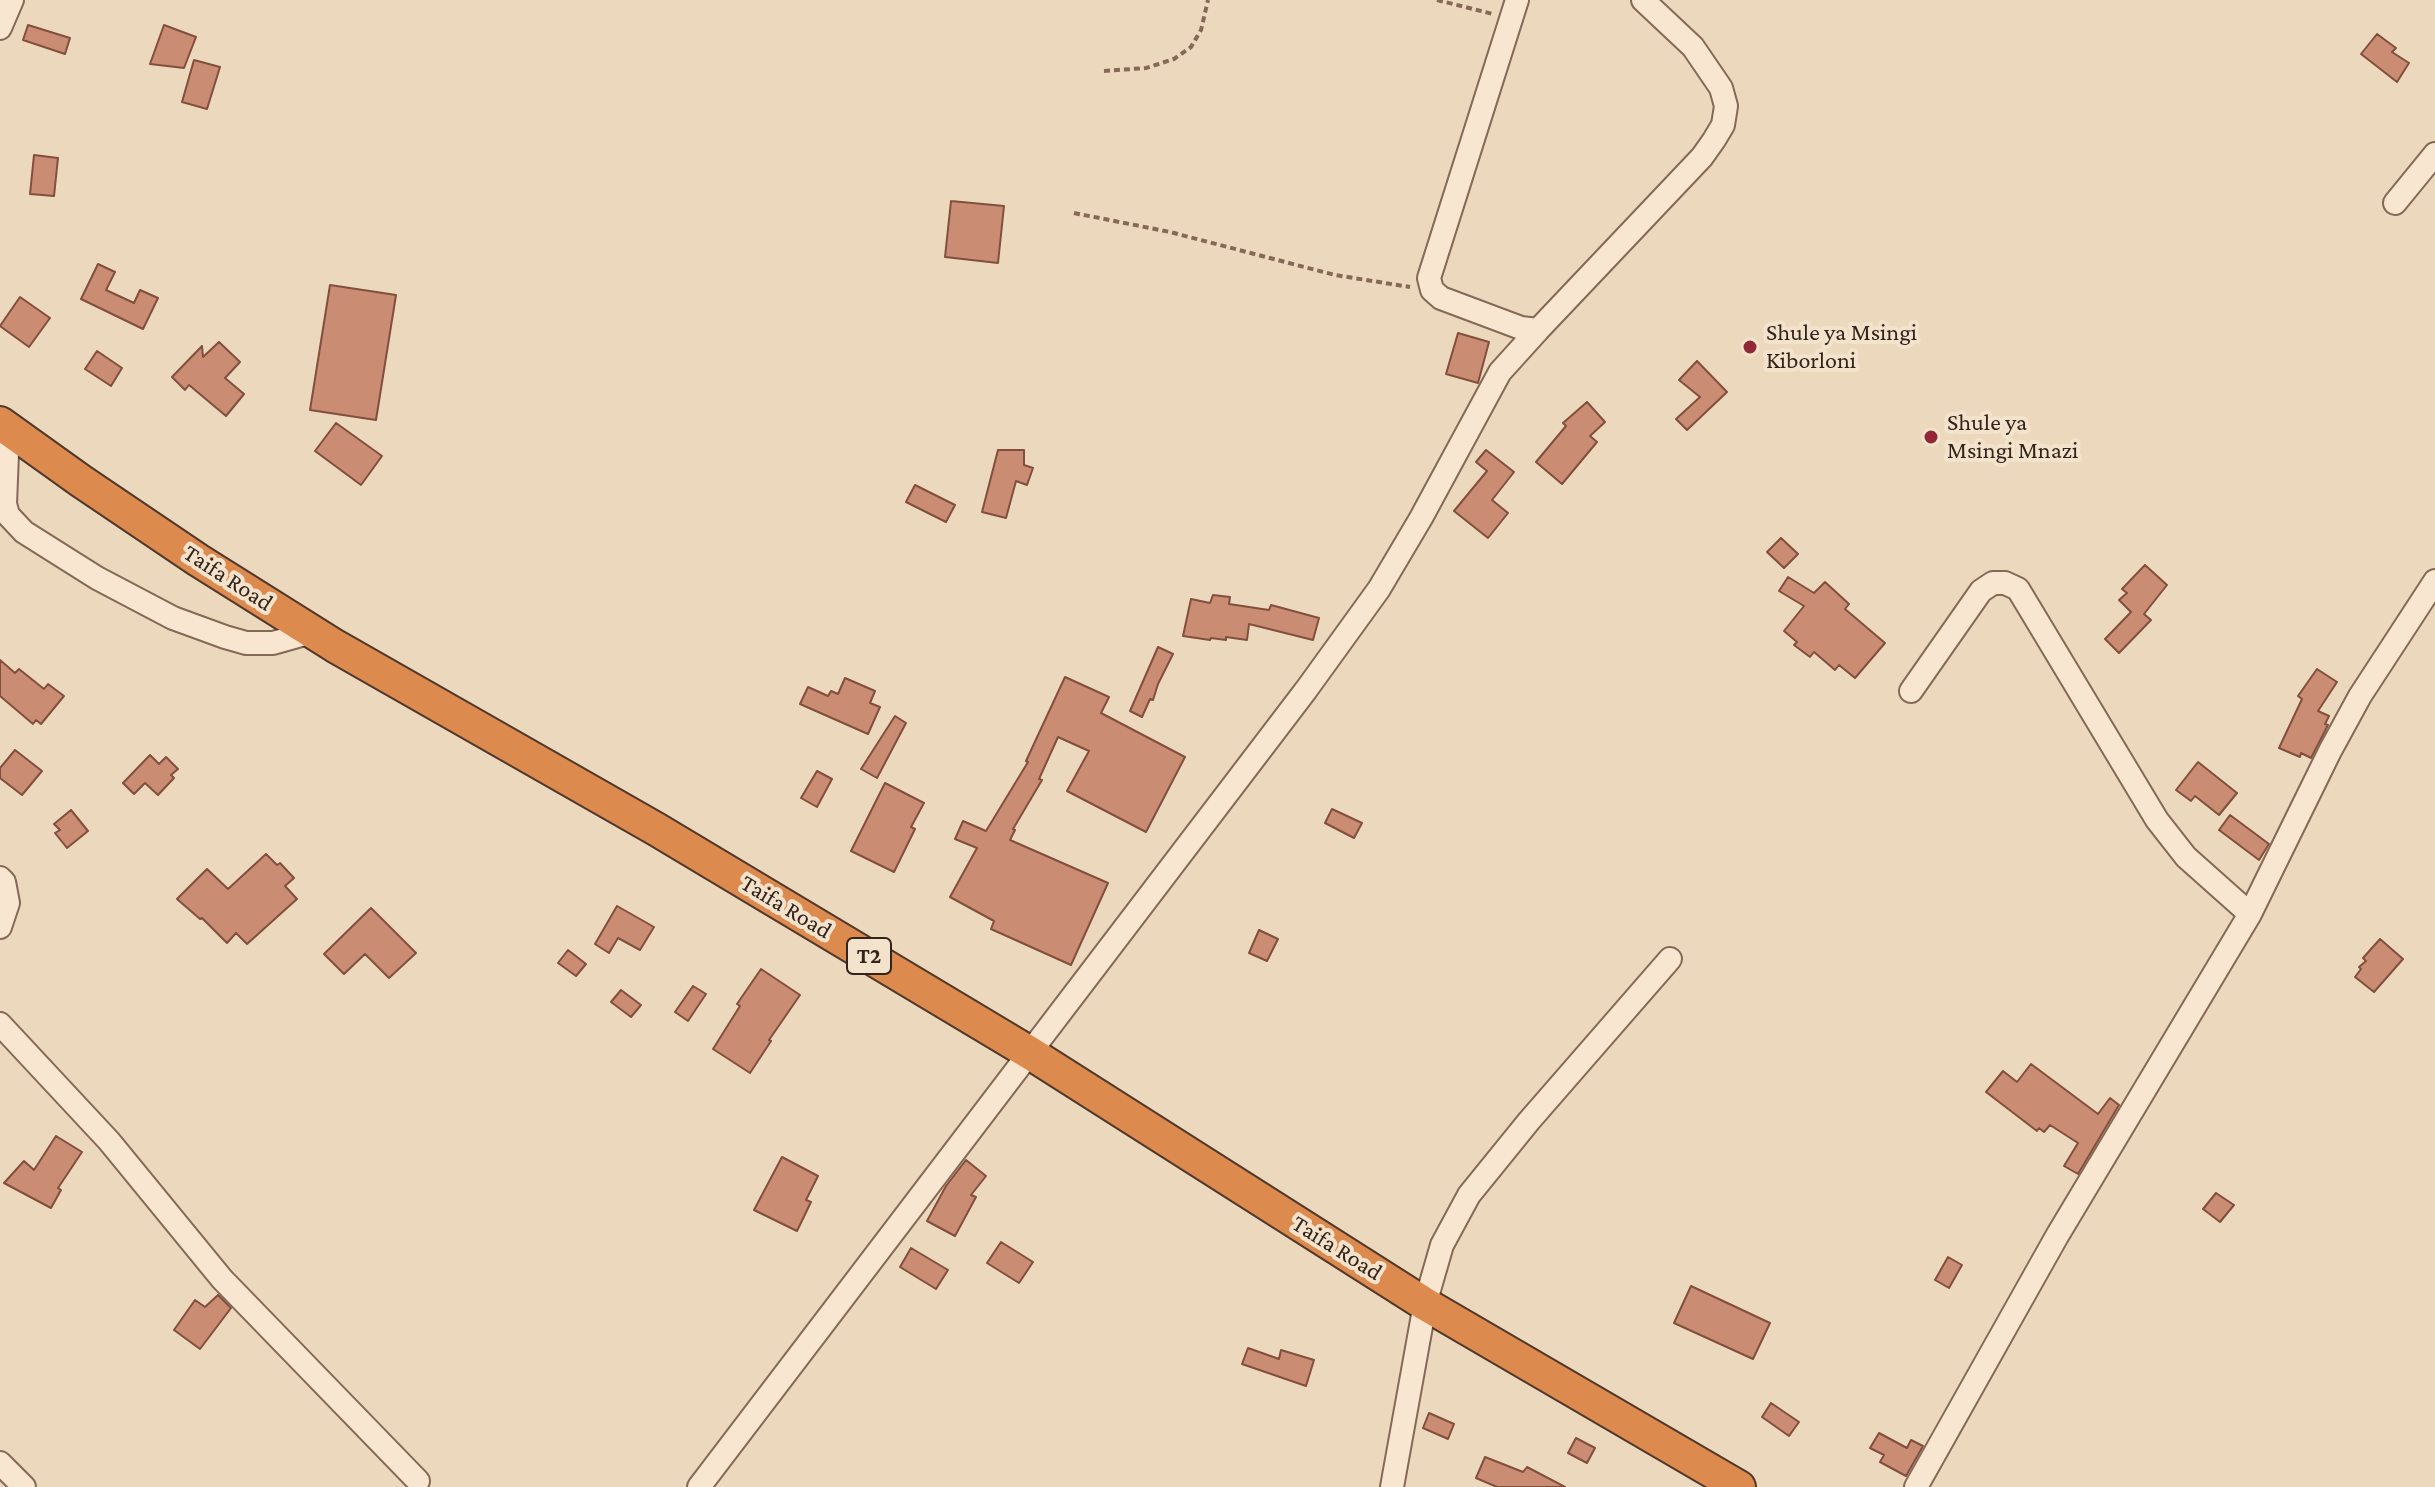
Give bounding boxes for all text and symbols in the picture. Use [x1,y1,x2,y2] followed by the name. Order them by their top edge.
[1766,319,1917,375] place label: Shule ya Msingi Kiborloni
[1741,338,1759,356] marker: Shule ya Msingi Kiborloni
[1947,409,2078,465] place label: Shule ya Msingi Mnazi
[1922,428,1940,446] marker: Shule ya Msingi Mnazi
[178,538,278,618] street label: Taifa Road
[735,869,837,945] street label: Taifa Road
[847,938,891,974] road number: T2
[1287,1209,1387,1287] street label: Taifa Road

